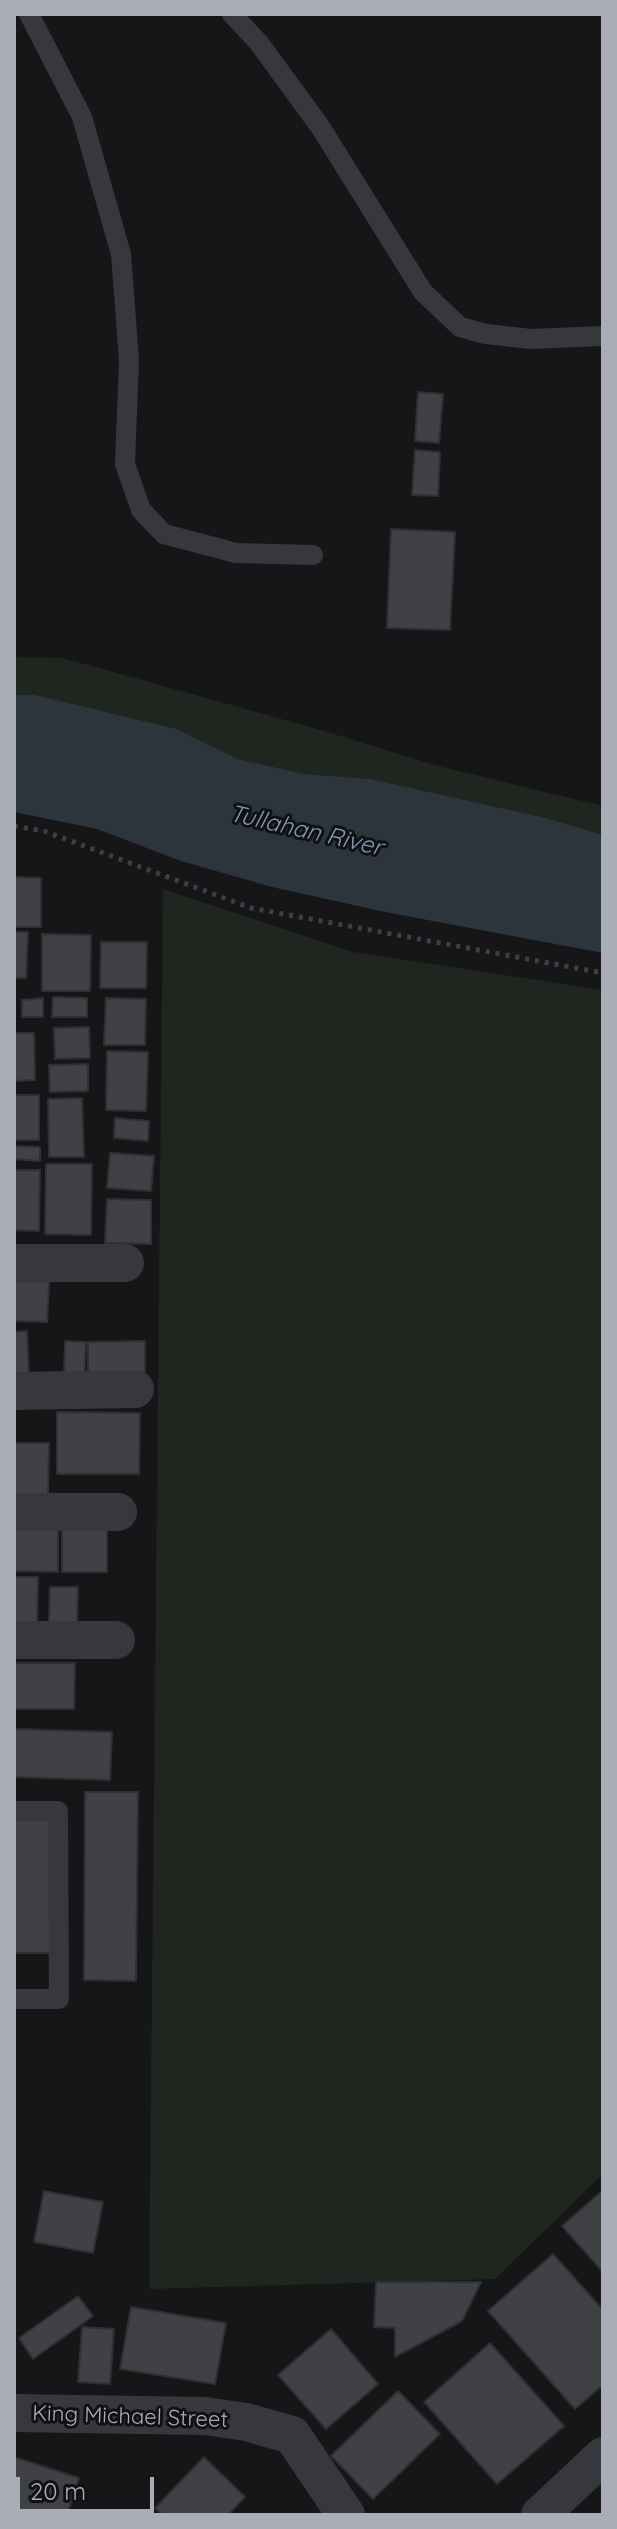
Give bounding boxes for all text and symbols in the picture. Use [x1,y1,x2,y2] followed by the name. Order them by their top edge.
[227,799,385,863] water label: Tullahan River
[32,2400,228,2434] street label: King Michael Street
[20,2461,158,2511] scale bar
[30,2476,86,2506] text: 20 m

